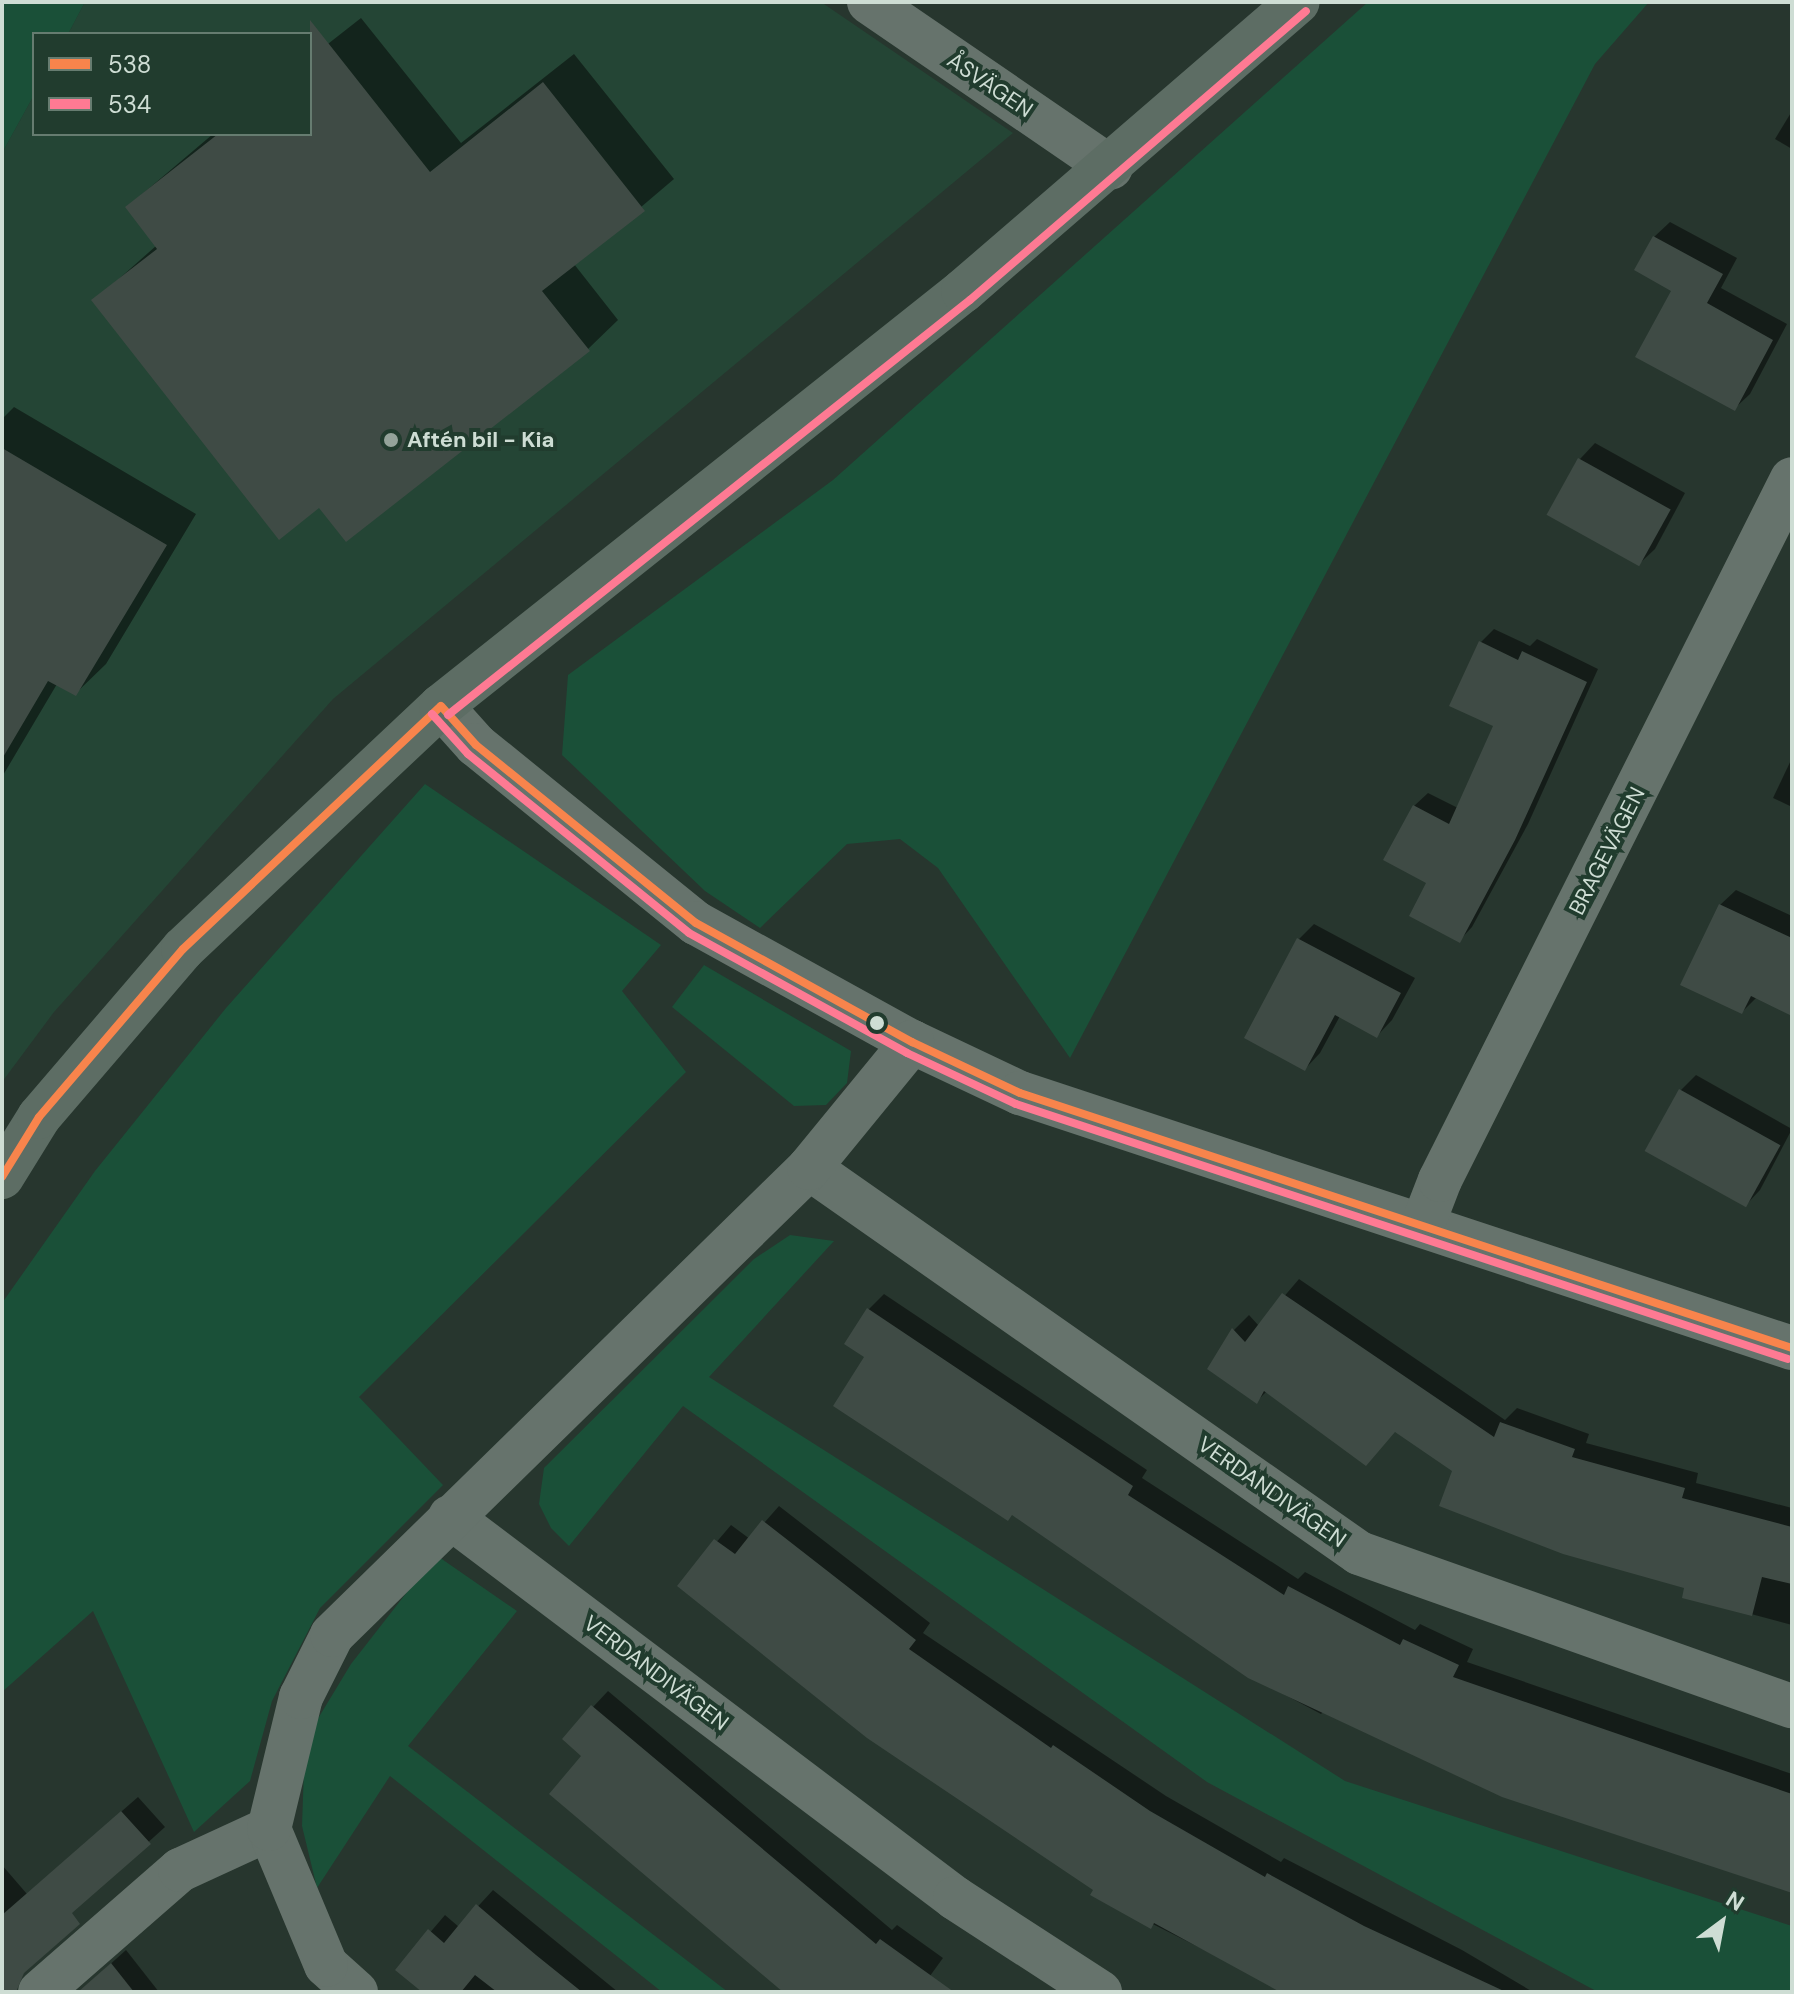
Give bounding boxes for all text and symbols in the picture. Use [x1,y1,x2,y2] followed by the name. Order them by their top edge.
[32,32,312,136] legend
[942,47,1038,123] street label: ÅSVÄGEN
[108,49,151,80] text: 538
[108,89,151,120] text: 534
[407,427,554,453] place label: Aftén bil - Kia
[382,431,400,449] marker: Aftén bil - Kia
[1564,783,1650,919] street label: BRAGEVÄGEN
[869,1015,885,1031] unlabelled marker
[1193,1431,1351,1553] street label: VERDANDIVÄGEN
[578,1610,734,1736] street label: VERDANDIVÄGEN
[1682,1882,1762,1962] north arrow
[1720,1885,1749,1918] text: N

